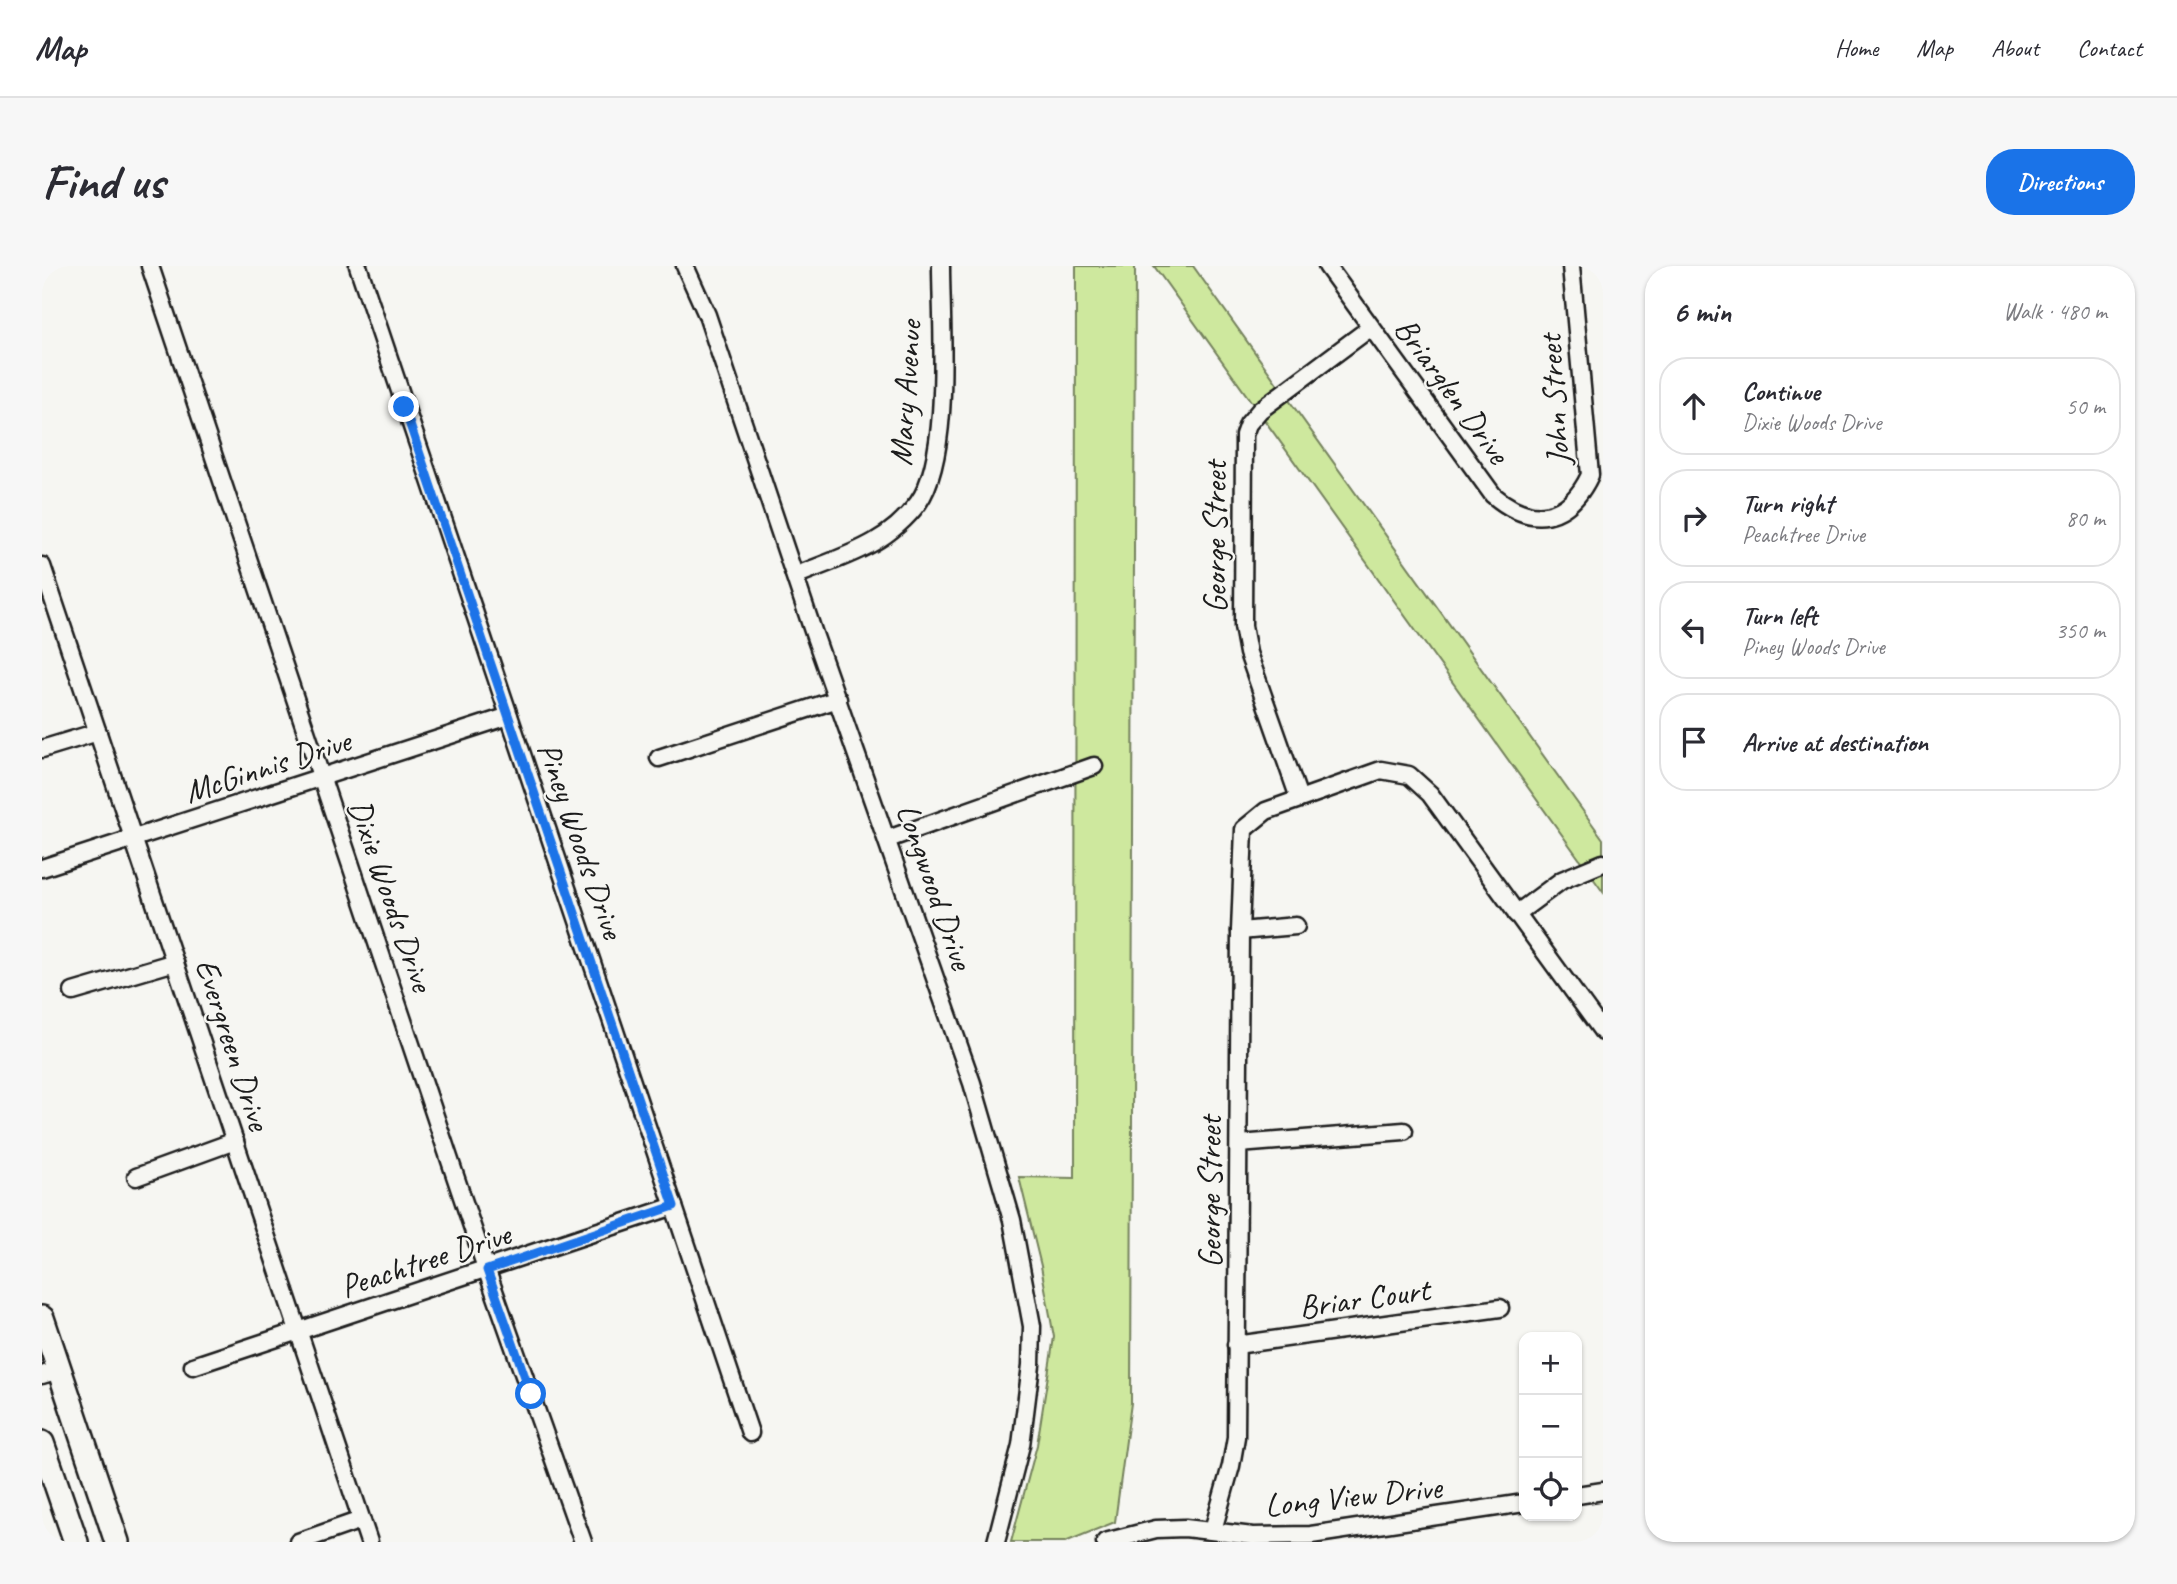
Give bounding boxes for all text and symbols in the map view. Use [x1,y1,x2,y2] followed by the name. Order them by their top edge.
[35,27,86,69] text: Map
[1835,33,1878,63] text: Home
[1916,33,1953,63] text: Map
[1991,33,2039,63] text: About
[2077,33,2142,63] text: Contact
[1986,149,2135,215] button: Directions
[42,151,164,213] text: Find us
[1673,293,1731,331] text: 6 min
[2003,297,2107,326] text: Walk · 480 m
[1385,309,1521,474] street label: Briarglen Drive
[879,317,931,467] street label: Mary Avenue
[1528,330,1580,469] street label: John Street
[1742,375,1820,408] text: Continue
[1675,387,1713,425] icon: ahead
[388,391,419,422] route end
[2066,392,2105,421] text: 50 m
[1742,408,1881,437] text: Dixie Woods Drive
[1194,458,1236,613] street label: George Street
[1742,487,1833,520] text: Turn right
[1675,499,1713,537] icon: right
[2066,504,2105,533] text: 80 m
[1742,520,1865,549] text: Peachtree Drive
[1742,599,1817,632] text: Turn left
[1675,611,1713,649] icon: left
[2056,616,2105,645] text: 350 m
[1742,632,1885,661] text: Piney Woods Drive
[179,719,358,812] street label: McGinnis Drive
[1675,723,1713,761] icon: arrive
[1742,726,1928,759] text: Arrive at destination
[528,737,635,946] street label: Piney Woods Drive
[339,794,444,999] street label: Dixie Woods Drive
[887,798,984,977] street label: Longwood Drive
[186,953,281,1137] street label: Evergreen Drive
[1189,1113,1231,1268] street label: George Street
[335,1212,518,1307] street label: Peachtree Drive
[1296,1268,1435,1328] street label: Briar Court
[1519,1332,1582,1521] map controls
[1519,1332,1582,1395] button: +
[515,1378,546,1409] route start
[1519,1395,1582,1458] button: −
[1519,1458,1582,1521] button: locate
[1263,1466,1446,1526] street label: Long View Drive

